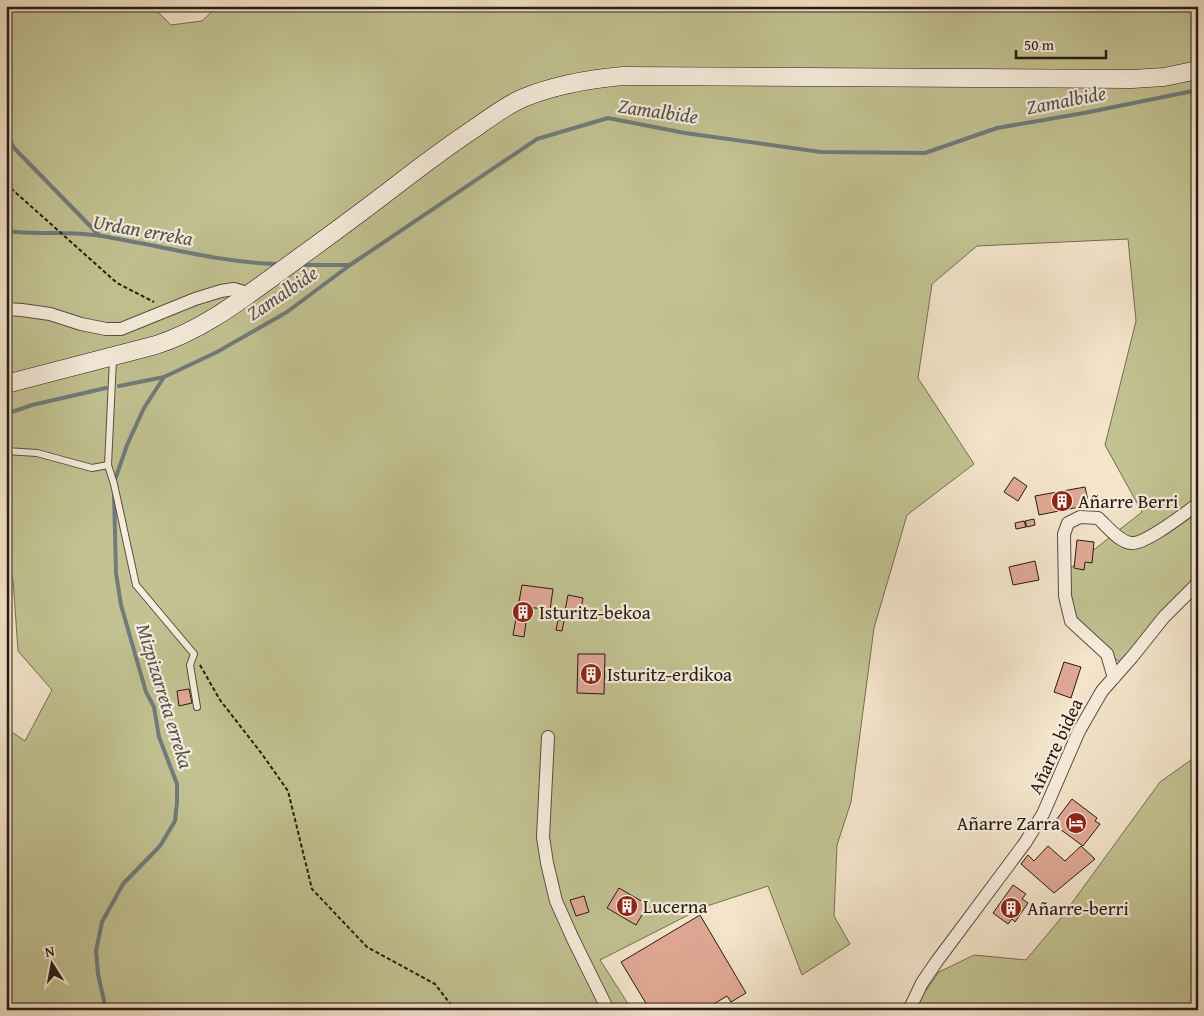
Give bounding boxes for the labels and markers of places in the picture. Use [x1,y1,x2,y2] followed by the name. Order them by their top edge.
[1078,487,1178,515] place label: Añarre Berri
[1050,489,1074,513] building icon: Añarre Berri
[539,598,651,626] place label: Isturitz-bekoa
[511,600,535,624] building icon: Isturitz-bekoa
[607,660,732,688] place label: Isturitz-erdikoa
[579,662,603,686] building icon: Isturitz-erdikoa
[957,809,1060,837] place label: Añarre Zarra
[1064,811,1088,835] hotel icon: Añarre Zarra
[643,892,707,920] place label: Lucerna
[615,894,639,918] building icon: Lucerna
[1027,894,1129,922] place label: Añarre-berri
[999,896,1023,920] building icon: Añarre-berri

